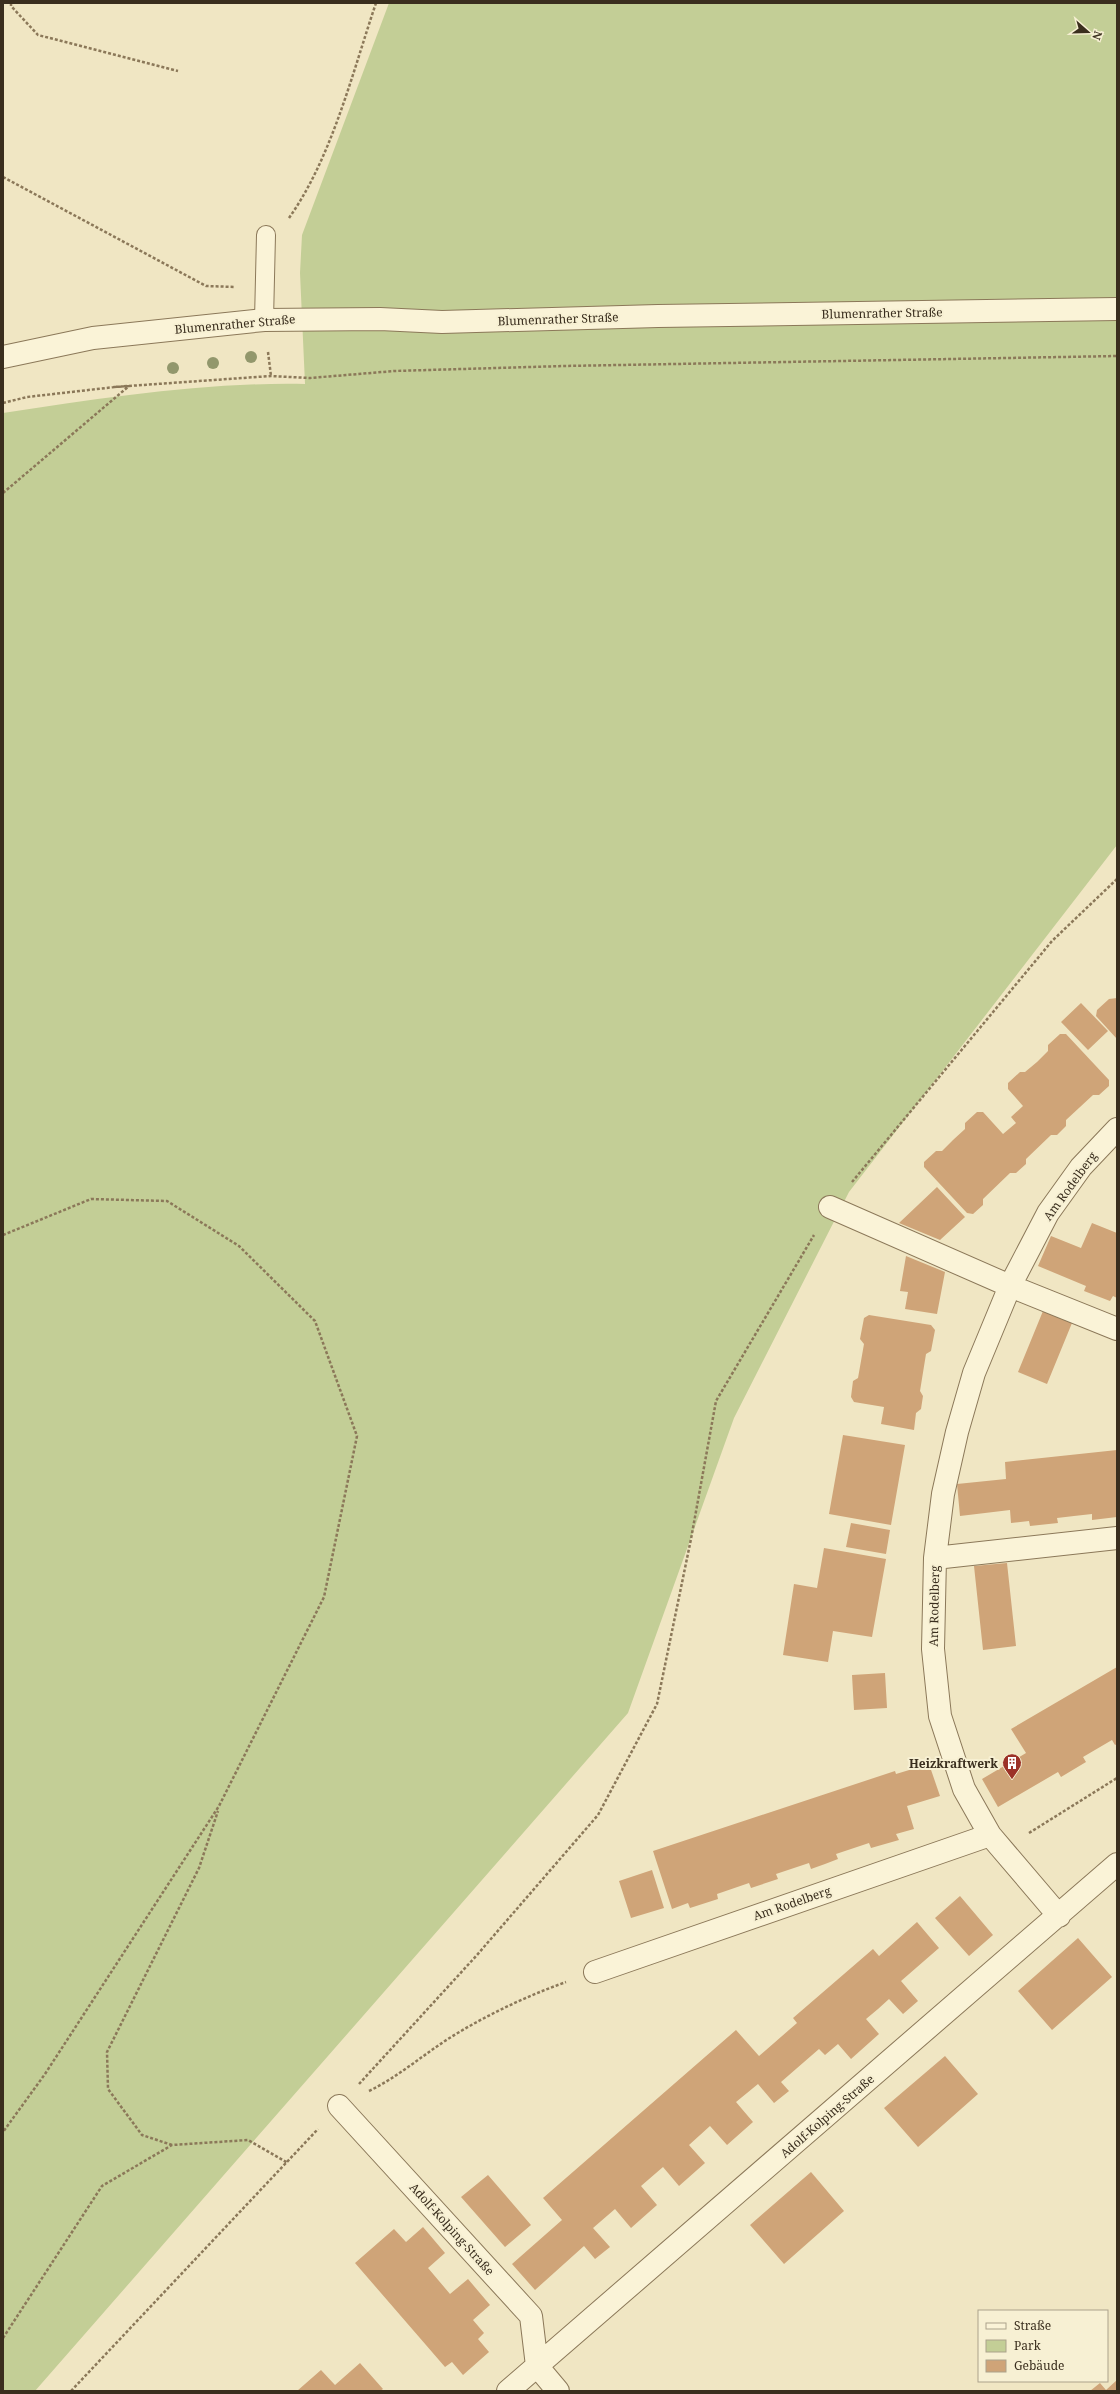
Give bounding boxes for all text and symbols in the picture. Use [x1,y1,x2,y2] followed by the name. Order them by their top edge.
[1068,12,1108,52] north arrow
[1089,29,1106,43] text: N
[821,303,943,323] street label: Blumenrather Straße
[497,308,619,330] street label: Blumenrather Straße
[174,310,296,338] street label: Blumenrather Straße
[1039,1148,1101,1224] street label: Am Rodelberg
[925,1565,943,1647] street label: Am Rodelberg
[1001,1752,1023,1780] building icon: Heizkraftwerk
[909,1755,998,1772] place label: Heizkraftwerk
[751,1882,834,1924] street label: Am Rodelberg
[776,2070,878,2162] street label: Adolf-Kolping-Straße
[406,2179,498,2279] street label: Adolf-Kolping-Straße
[978,2310,1108,2382] legend
[1014,2317,1051,2334] text: Straße
[1014,2337,1042,2354] text: Park
[1014,2357,1065,2374] text: Gebäude

